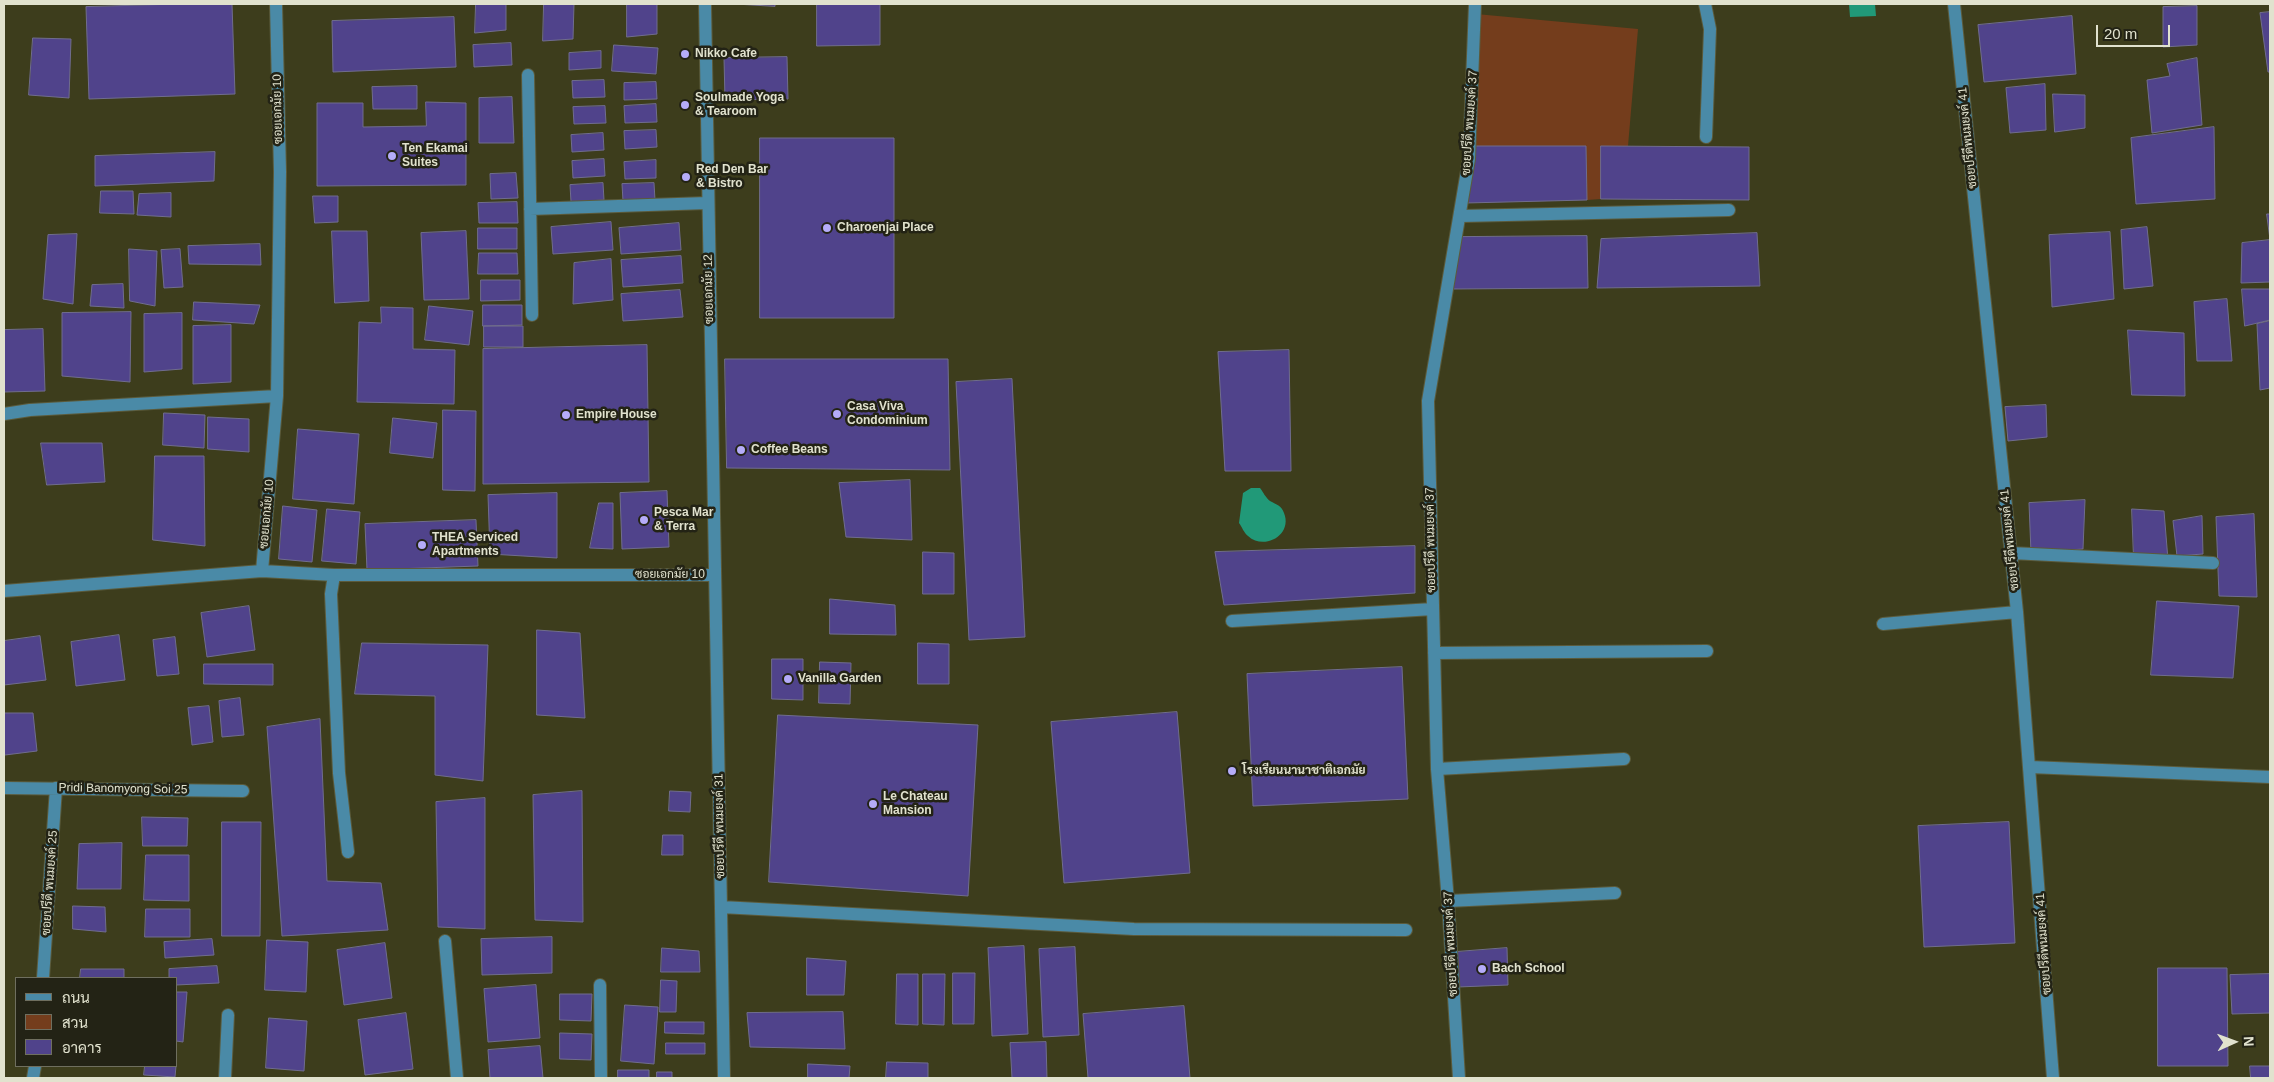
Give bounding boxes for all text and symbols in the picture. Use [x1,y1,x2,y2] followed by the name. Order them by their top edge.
[2099,15,2173,47] scale bar
[2104,25,2137,42] text: 20 m
[695,47,757,61] place label: Nikko Cafe
[679,48,691,60] marker: Nikko Cafe
[1459,70,1481,176] street label: ซอยปรีดี พนมยงค์ 37
[270,74,286,144] street label: ซอยเอกมัย 10
[1956,87,1980,189] street label: ซอยปรีดีพนมยงค์ 41
[695,91,784,119] place label: Soulmade Yoga & Tearoom
[679,99,691,111] marker: Soulmade Yoga & Tearoom
[402,142,468,170] place label: Ten Ekamai Suites
[386,150,398,162] marker: Ten Ekamai Suites
[696,163,768,191] place label: Red Den Bar & Bistro
[680,171,692,183] marker: Red Den Bar & Bistro
[837,221,934,235] place label: Charoenjai Place
[821,222,833,234] marker: Charoenjai Place
[701,254,717,324] street label: ซอยเอกมัย 12
[847,400,928,428] place label: Casa Viva Condominium
[576,408,657,422] place label: Empire House
[831,408,843,420] marker: Casa Viva Condominium
[560,409,572,421] marker: Empire House
[751,443,828,457] place label: Coffee Beans
[735,444,747,456] marker: Coffee Beans
[257,479,277,549] street label: ซอยเอกมัย 10
[1423,487,1439,593] street label: ซอยปรีดี พนมยงค์ 37
[1998,489,2022,591] street label: ซอยปรีดีพนมยงค์ 41
[654,506,713,534] place label: Pesca Mar & Terra
[638,514,650,526] marker: Pesca Mar & Terra
[432,531,518,559] place label: THEA Serviced Apartments
[416,539,428,551] marker: THEA Serviced Apartments
[635,568,705,582] street label: ซอยเอกมัย 10
[798,672,881,686] place label: Vanilla Garden
[782,673,794,685] marker: Vanilla Garden
[1242,764,1366,778] place label: โรงเรียนนานาชาติเอกมัย
[1226,765,1238,777] marker: โรงเรียนนานาชาติเอกมัย
[712,773,728,879] street label: ซอยปรีดี พนมยงค์ 31
[59,781,187,797] street label: Pridi Banomyong Soi 25
[883,790,948,818] place label: Le Chateau Mansion
[867,798,879,810] marker: Le Chateau Mansion
[39,830,61,936] street label: ซอยปรีดี พนมยงค์ 25
[1441,891,1461,997] street label: ซอยปรีดี พนมยงค์ 37
[2033,893,2055,995] street label: ซอยปรีดีพนมยงค์ 41
[1492,962,1565,976] place label: Bach School
[1476,963,1488,975] marker: Bach School
[15,977,178,1067] legend
[62,989,90,1006] text: ถนน
[62,1014,88,1031] text: สวน
[2209,1017,2259,1067] north arrow
[2241,1036,2257,1047] text: N
[62,1039,102,1056] text: อาคาร

